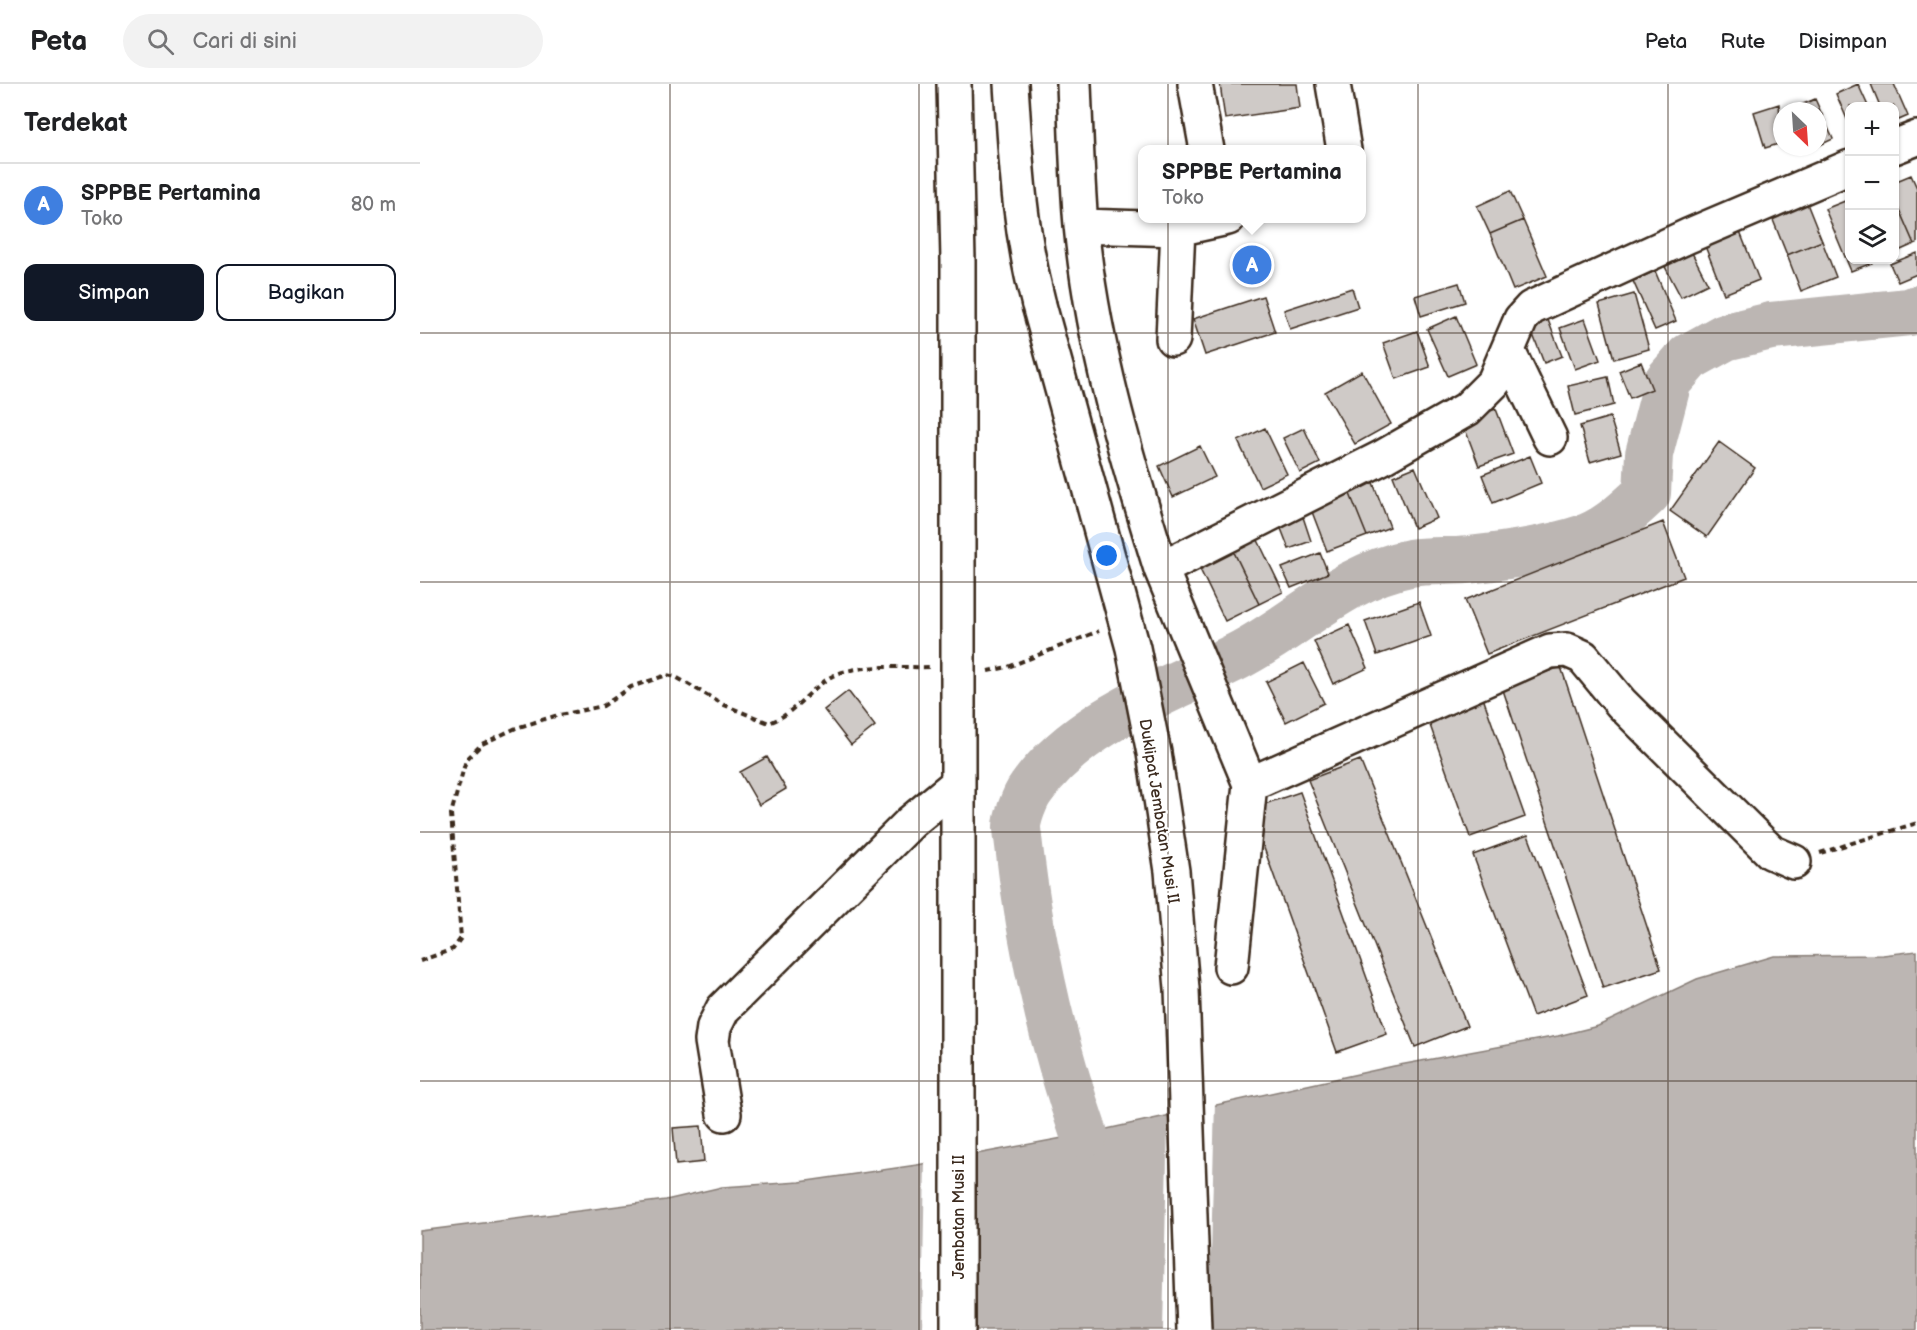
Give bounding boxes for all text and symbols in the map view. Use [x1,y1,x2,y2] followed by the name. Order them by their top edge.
[123,14,543,68] search box
[30,25,87,58] text: Peta
[144,25,177,58] icon: search
[192,28,297,55] text: Cari di sini
[1645,29,1687,54] text: Peta
[1720,29,1765,54] text: Rute
[1798,29,1887,54] text: Disimpan
[1773,102,1827,156] north arrow
[1845,102,1899,264] map controls
[1845,102,1899,156] button: +
[24,108,127,139] text: Terdekat
[1138,145,1366,223] popup
[1845,156,1899,210] button: −
[1162,159,1342,186] text: SPPBE Pertamina
[81,180,261,207] text: SPPBE Pertamina
[1162,186,1204,210] text: Toko
[37,193,50,217] text: A
[351,193,396,217] text: 80 m
[81,207,123,231] text: Toko
[1845,210,1899,264] button: layers
[1232,242,1272,288] pin: A
[24,264,204,321] button: Simpan
[216,264,396,321] button: Bagikan
[1092,541,1121,570] your location
[1135,717,1183,905] street label: Duklipat Jembatan Musi II
[950,1155,969,1279] street label: Jembatan Musi II

